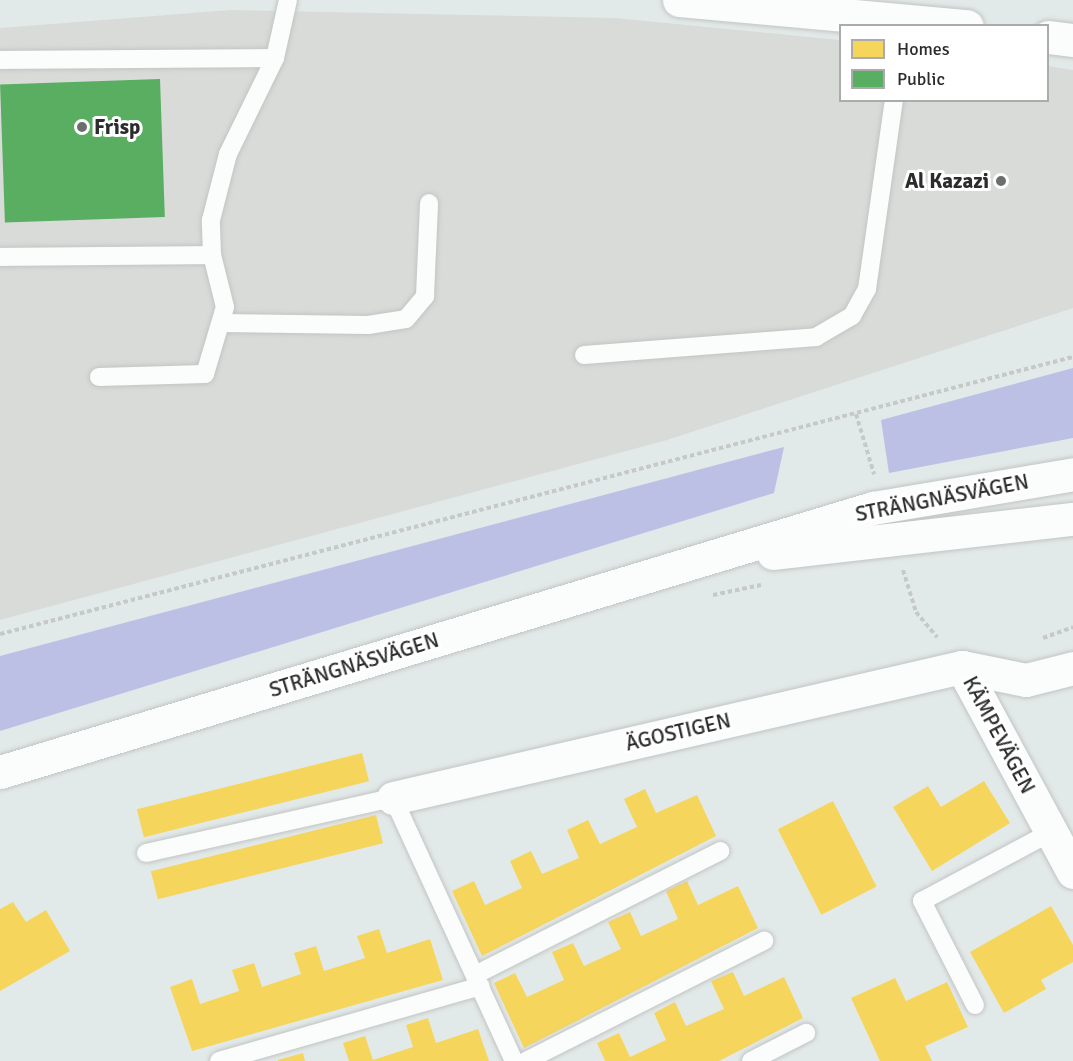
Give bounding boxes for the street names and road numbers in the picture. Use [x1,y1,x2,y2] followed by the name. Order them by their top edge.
[853,469,1031,527] street label: STRÄNGNÄSVÄGEN
[266,627,442,703] street label: STRÄNGNÄSVÄGEN
[958,672,1040,798] street label: KÄMPEVÄGEN
[623,708,733,756] street label: ÄGOSTIGEN

